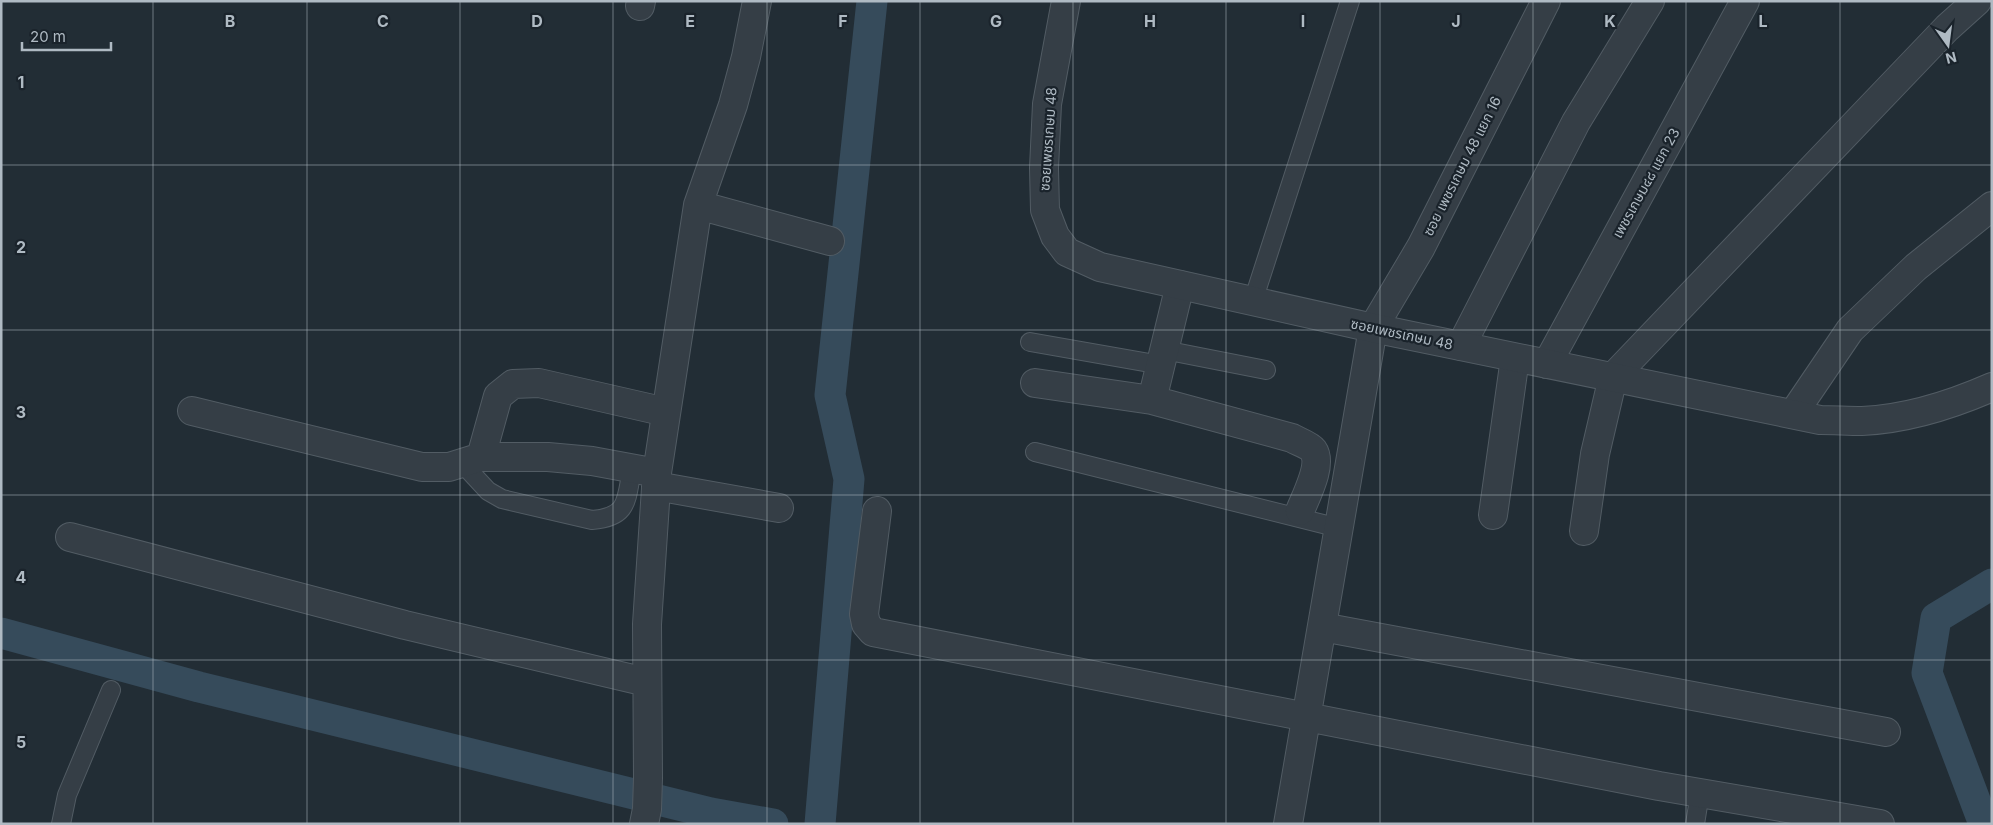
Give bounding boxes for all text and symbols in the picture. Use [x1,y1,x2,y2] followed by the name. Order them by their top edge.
[225,11,235,31] text: B
[377,11,389,31] text: C
[531,11,543,31] text: D
[685,11,695,31] text: E
[838,11,848,31] text: F
[990,11,1002,31] text: G
[1144,11,1156,31] text: H
[1301,11,1305,31] text: I
[1451,11,1461,31] text: J
[1604,11,1616,31] text: K
[1758,11,1768,31] text: L
[22,20,111,52] scale bar
[1923,20,1973,70] north arrow
[30,27,66,46] text: 20 m
[1944,49,1958,68] text: N
[18,72,24,92] text: 1
[1035,86,1060,191] street label: ซอยเพชรเกษม 48
[1419,93,1504,238] street label: ซอย เพชรเกษม 48 แยก 16
[1608,125,1683,241] street label: เพชรเกษม๔๘ แยก 23
[16,237,26,257] text: 2
[1349,314,1455,353] street label: ซอยเพชรเกษม 48
[16,402,26,422] text: 3
[16,567,27,587] text: 4
[16,732,26,752] text: 5

